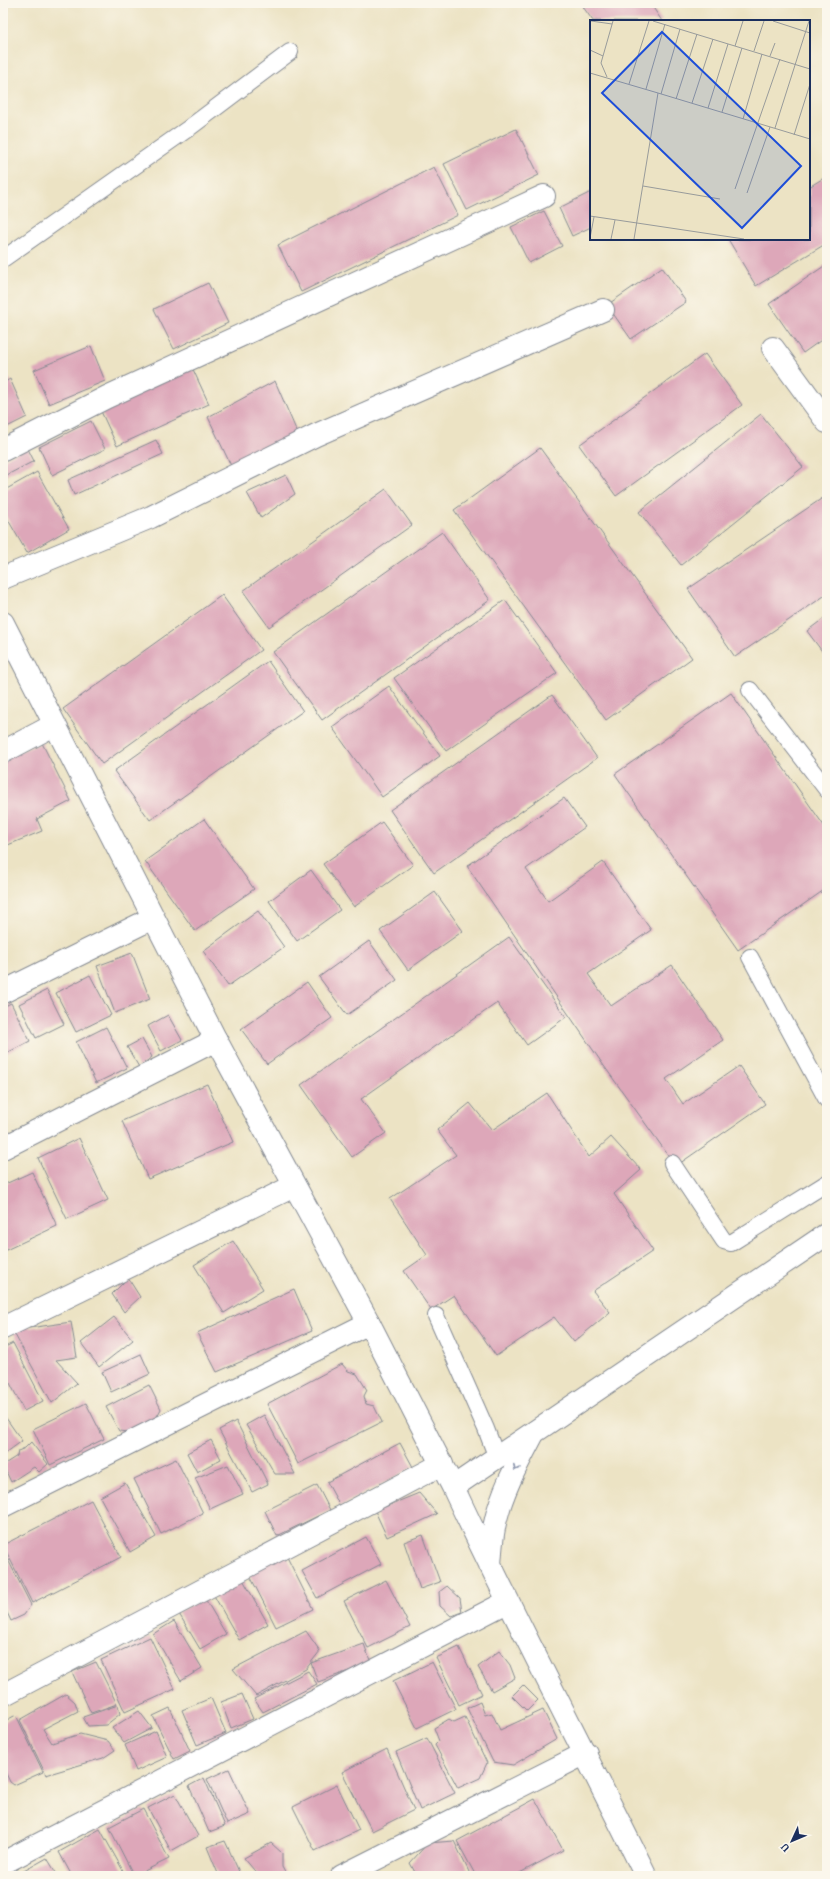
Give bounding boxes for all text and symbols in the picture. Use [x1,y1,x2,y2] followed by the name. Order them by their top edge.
[590,20,810,240] inset map
[513,1463,521,1471] one-way arrow
[772,1821,812,1861] north arrow
[777,1839,793,1855] text: U

